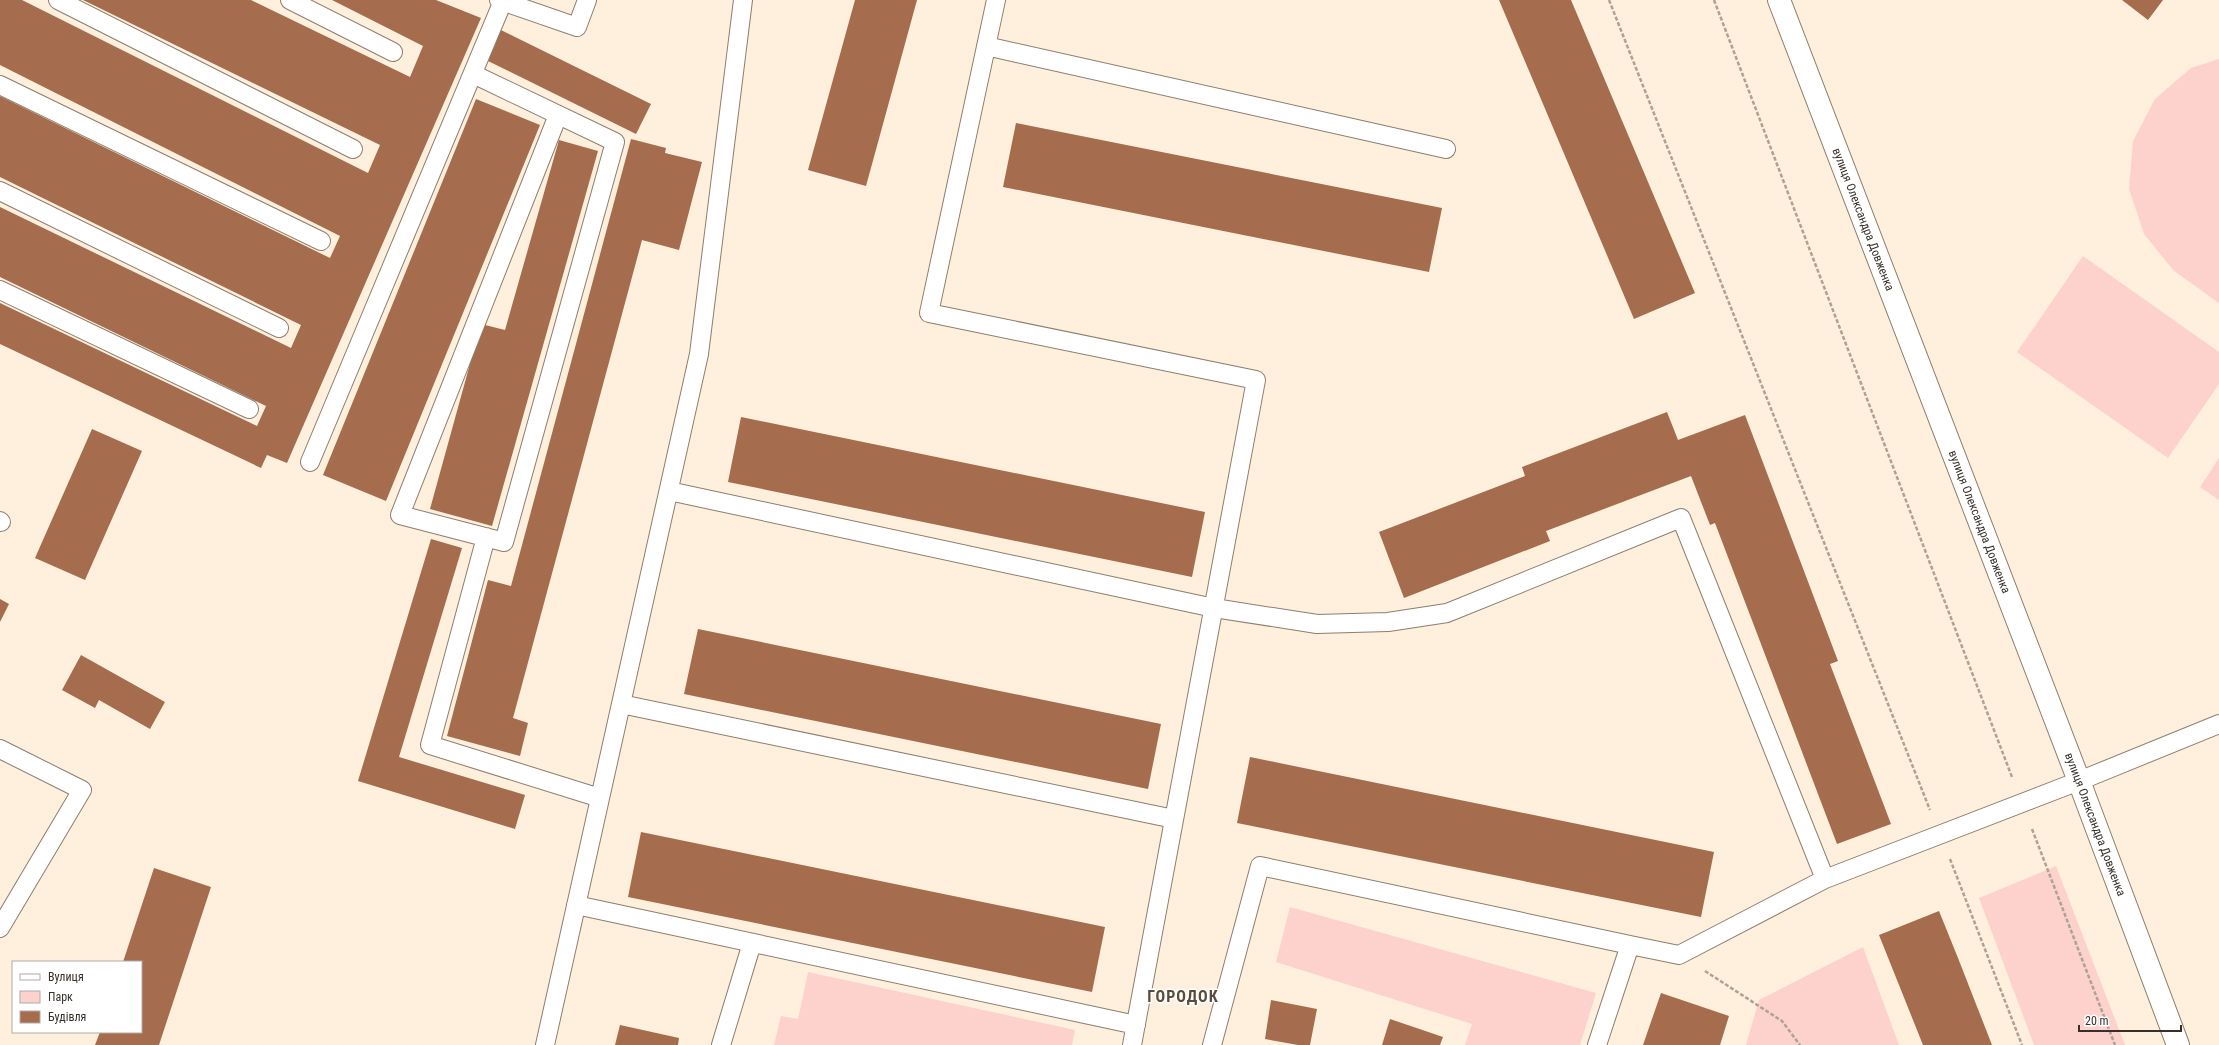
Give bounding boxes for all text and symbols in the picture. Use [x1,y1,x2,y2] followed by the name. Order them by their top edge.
[1829,146,1897,293] street label: вулиця Олександра Довженка
[1946,448,2013,595] street label: вулиця Олександра Довженка
[2062,751,2129,898] street label: вулиця Олександра Довженка
[12,961,142,1033] legend
[48,970,84,984] text: Вулиця
[1147,987,1219,1006] district label: ГОРОДОК
[48,990,73,1004] text: Парк
[2079,1007,2181,1033] scale bar
[48,1010,86,1024] text: Будівля
[2085,1014,2109,1028] text: 20 m

